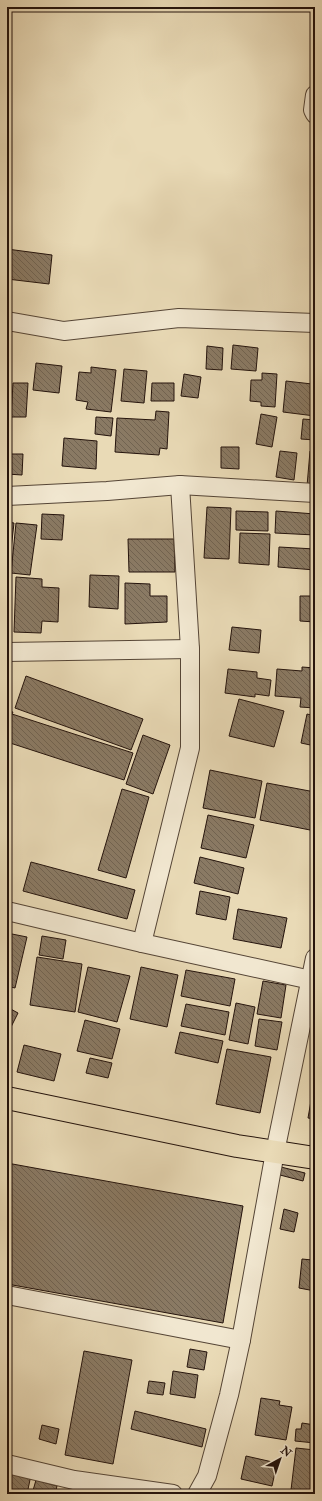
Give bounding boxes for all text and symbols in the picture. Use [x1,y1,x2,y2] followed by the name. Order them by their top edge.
[260,1439,300,1479] north arrow
[277,1443,295,1461] text: N

